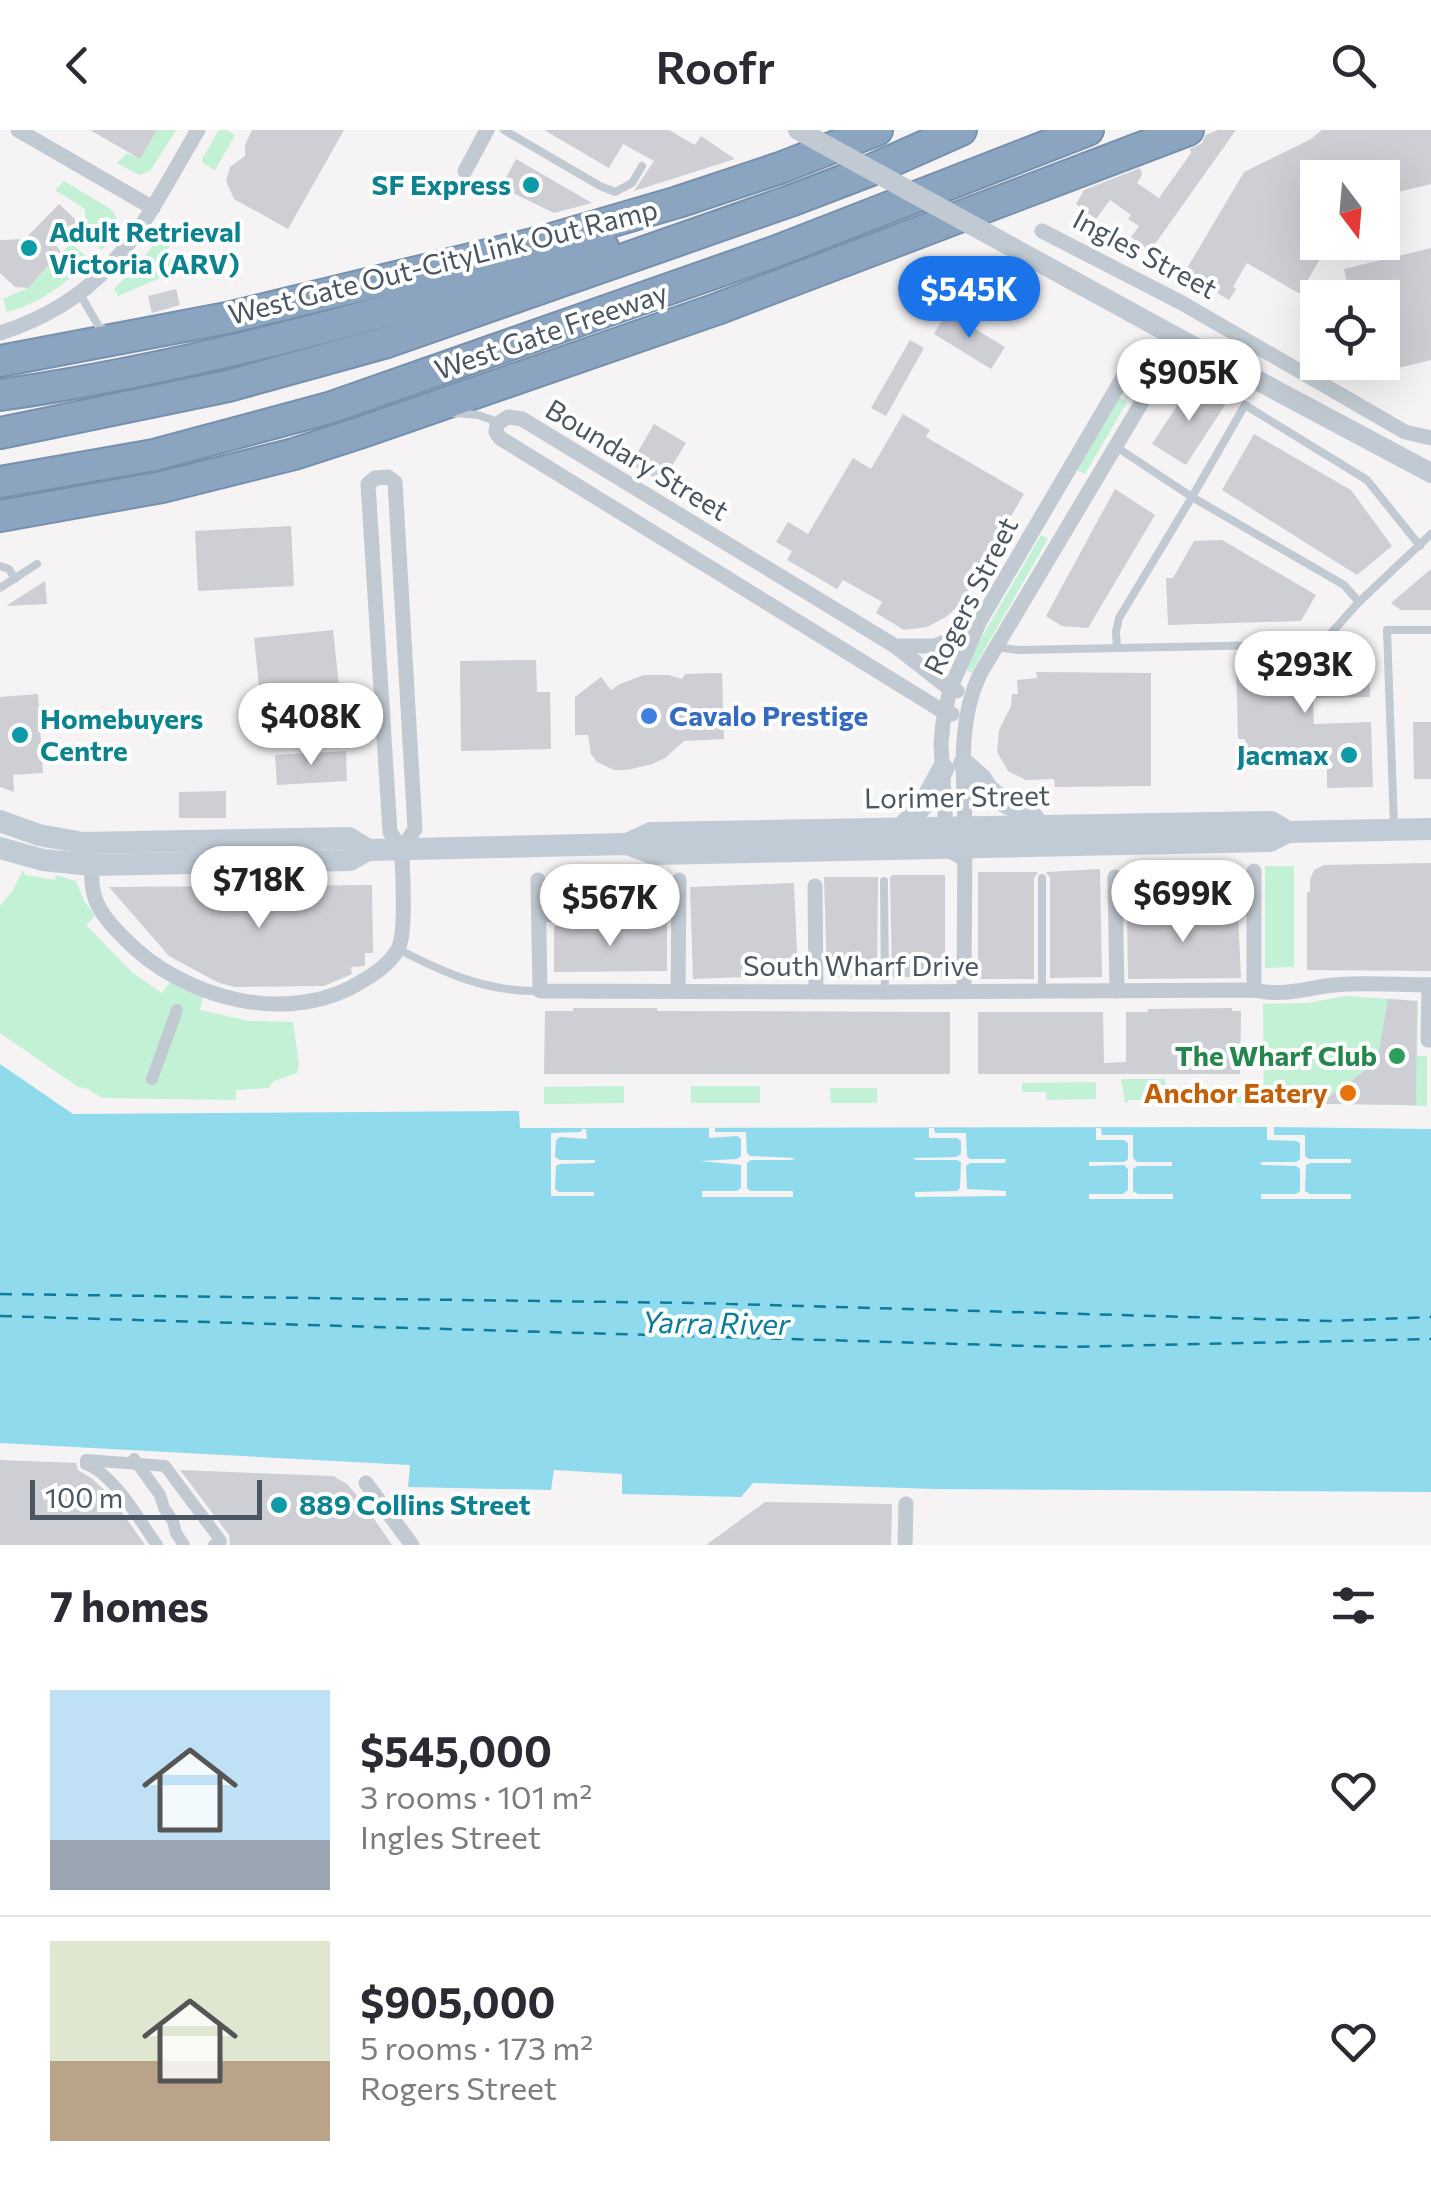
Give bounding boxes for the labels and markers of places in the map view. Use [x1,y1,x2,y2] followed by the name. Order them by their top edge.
[372,167,511,201] place label: SF Express
[520,174,542,196] marker: SF Express
[49,214,241,280] place label: Adult Retrieval Victoria (ARV)
[18,237,40,259] marker: Adult Retrieval Victoria (ARV)
[899,256,1039,341] pin: $545K
[1119,339,1259,424] pin: $905K
[1235,631,1375,716] pin: $293K
[241,683,381,768] pin: $408K
[669,698,868,732] place label: Cavalo Prestige
[40,701,203,767] place label: Homebuyers Centre
[638,705,660,727] marker: Cavalo Prestige
[9,724,31,746] marker: Homebuyers Centre
[1237,737,1329,771] place label: Jacmax
[1338,744,1360,766] marker: Jacmax
[189,846,329,931] pin: $718K
[1113,860,1253,945] pin: $699K
[540,864,680,949] pin: $567K
[1175,1038,1377,1072] place label: The Wharf Club
[1386,1045,1408,1067] marker: The Wharf Club
[1143,1075,1328,1109] place label: Anchor Eatery
[1337,1082,1359,1104] marker: Anchor Eatery
[299,1487,531,1521] place label: 889 Collins Street
[268,1494,290,1516] marker: 889 Collins Street

